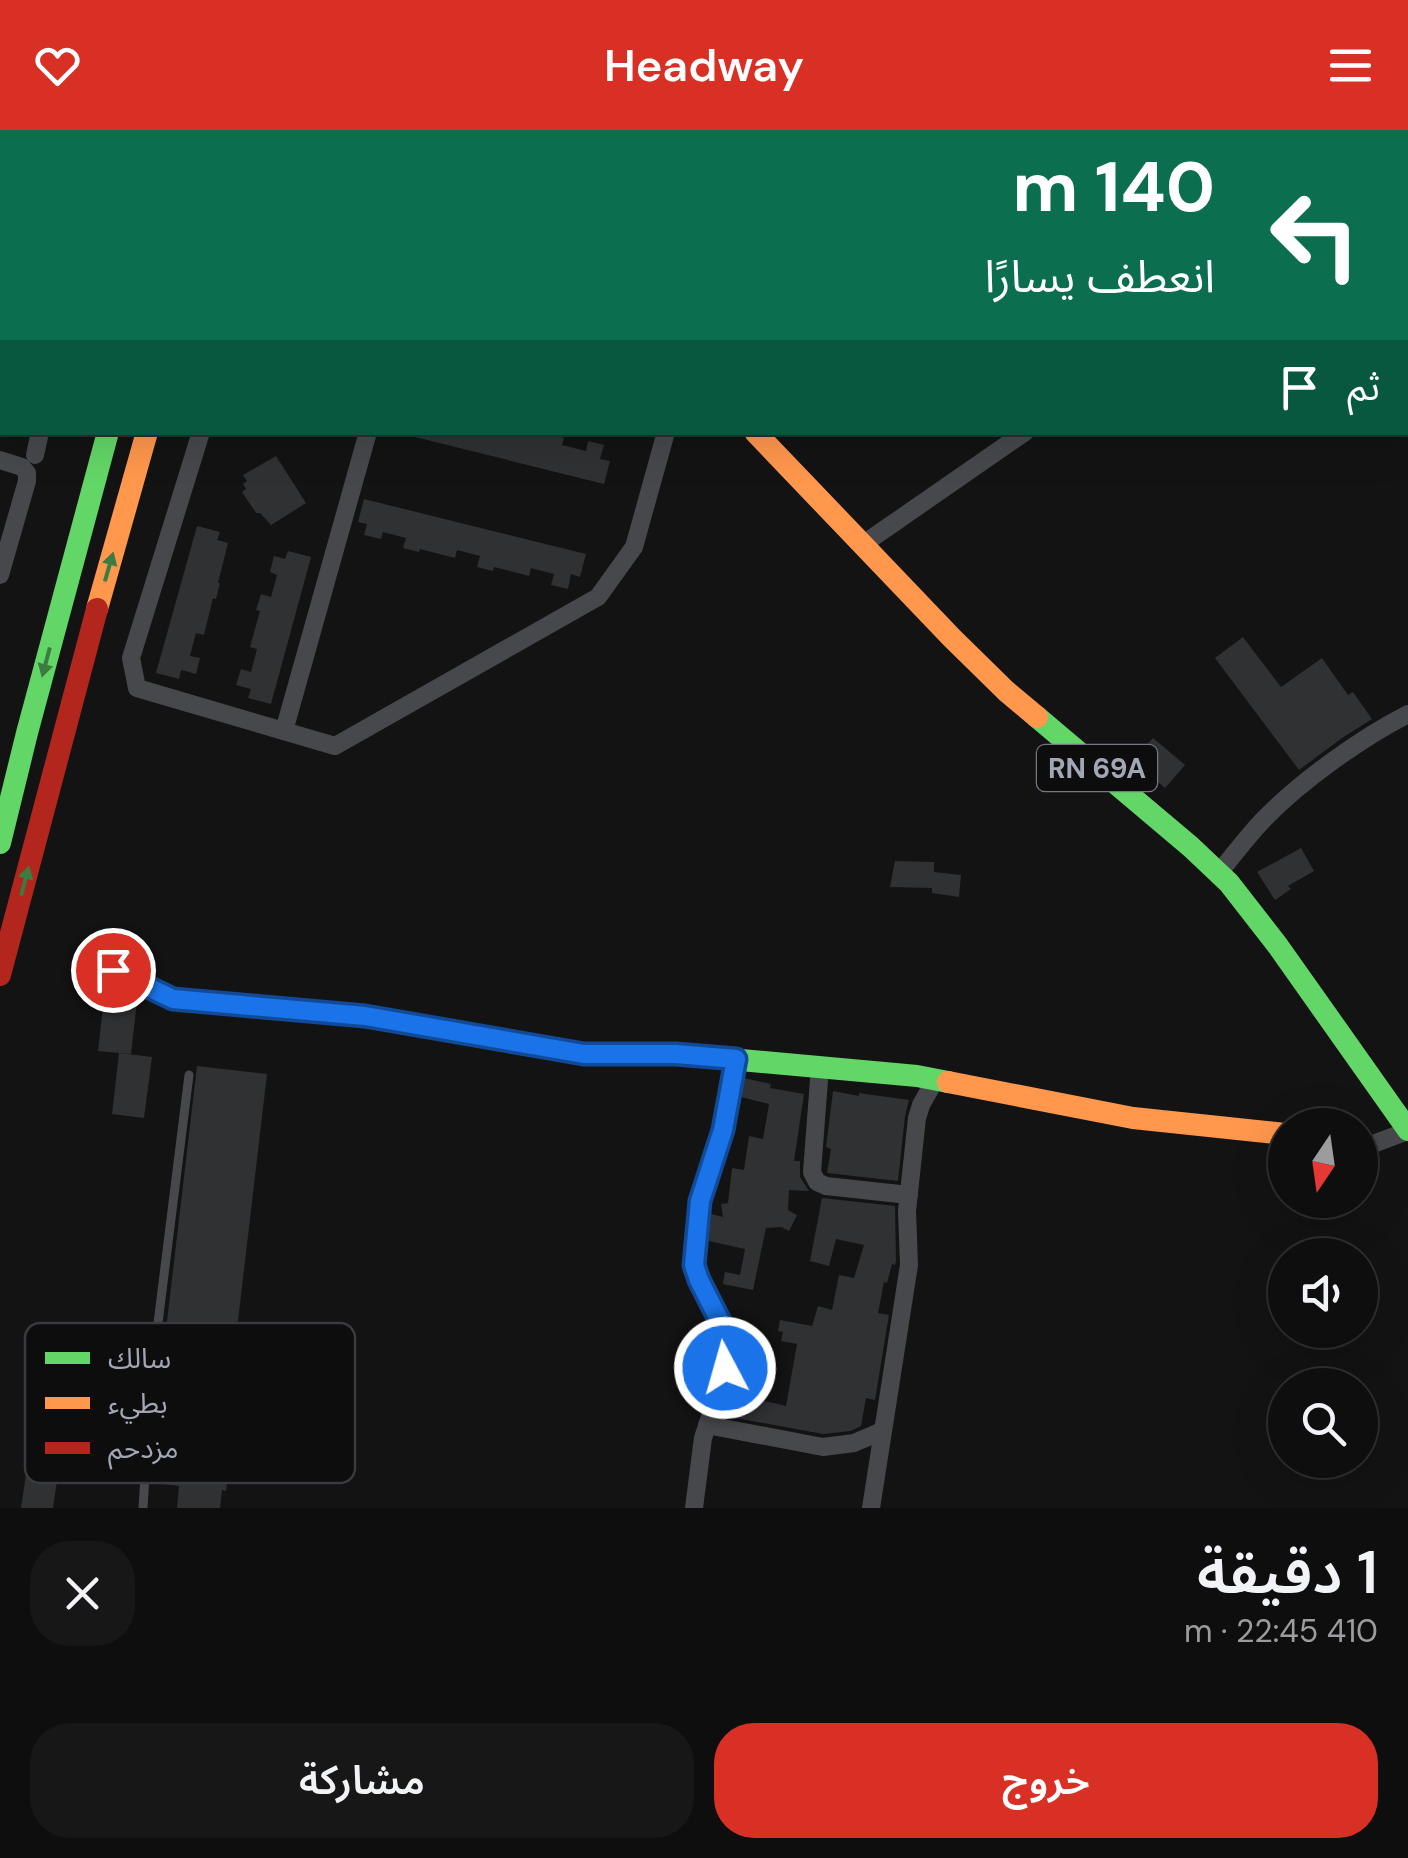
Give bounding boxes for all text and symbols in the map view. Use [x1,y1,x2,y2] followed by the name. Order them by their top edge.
[604,36,804,95] text: Headway
[30,38,85,93] icon: heart
[1323,38,1378,93] icon: menu
[1012,142,1215,233] text: 140 m
[1250,170,1380,300] icon: left
[985,247,1215,306] text: انعطف يسارًا
[1272,360,1327,415] icon: arrive
[1347,362,1380,412] text: ثم
[101,551,117,582] one-way arrow
[37,647,53,678] one-way arrow
[1037,745,1157,791] road number: RN 69A
[18,865,34,896] one-way arrow
[71,928,156,1013] pin
[86,943,141,998] icon: arrive
[1268,1108,1378,1218] north arrow
[1268,1108,1378,1478] map controls
[1268,1238,1378,1348] button: sound
[673,1316,777,1420] position arrow
[25,1323,355,1483] legend
[108,1340,171,1377] text: سالك
[1268,1368,1378,1478] button: search
[108,1385,168,1424] text: بطيء
[108,1430,179,1470] text: مزدحم
[1197,1533,1378,1612] text: 1 دقيقة
[30,1541,135,1646] button: close
[1184,1610,1378,1652] text: 410 m · 22:45
[30,1723,694,1838] button: مشاركة
[714,1723,1378,1838] button: خروج

